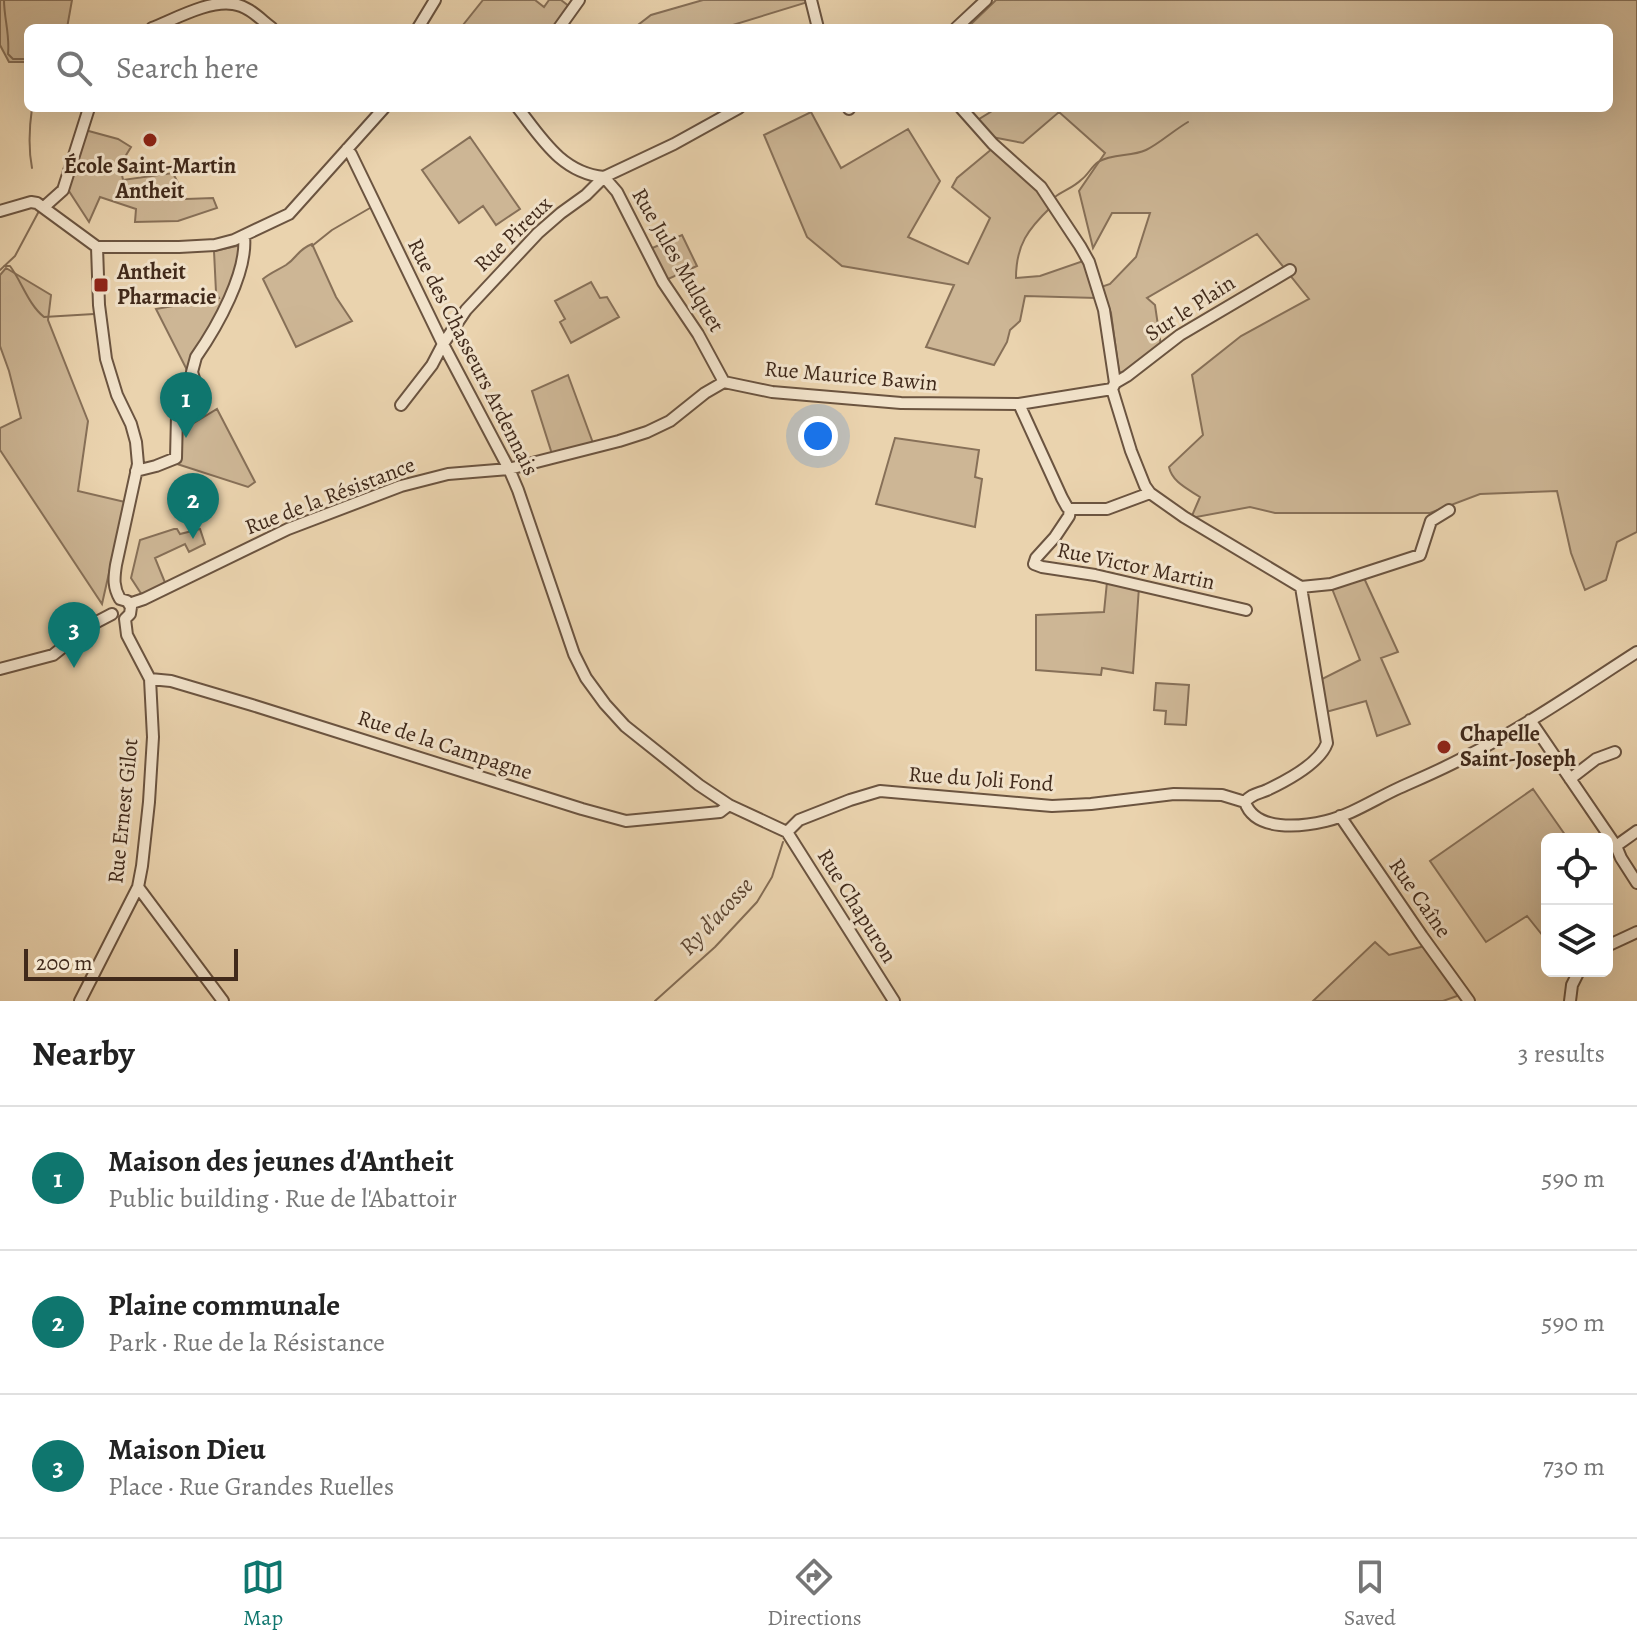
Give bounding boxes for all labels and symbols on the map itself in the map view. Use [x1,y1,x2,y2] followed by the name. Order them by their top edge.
[141,131,159,149] marker: École Saint-Martin Antheit
[64,151,236,206] place label: École Saint-Martin Antheit
[625,183,731,337] street label: Rue Jules Mulquet
[468,189,559,279] street label: Rue Pireux
[400,233,546,481] street label: Rue des Chasseurs Ardennais
[116,257,216,312] place label: Antheit Pharmacie
[1139,268,1241,348] street label: Sur le Plain
[92,276,110,294] marker: Antheit Pharmacie
[763,353,939,399] street label: Rue Maurice Bawin
[160,372,212,438] pin: 1
[798,416,838,456] your location
[241,450,419,542] street label: Rue de la Résistance
[167,473,219,539] pin: 2
[1054,535,1218,597] street label: Rue Victor Martin
[48,602,100,668] pin: 3
[354,703,536,787] street label: Rue de la Campagne
[1460,719,1576,774] place label: Chapelle Saint-Joseph
[100,737,146,885] street label: Rue Ernest Gilot
[1435,738,1453,756] marker: Chapelle Saint-Joseph
[907,759,1055,799] street label: Rue du Joli Fond
[810,843,904,969] street label: Rue Chapuron
[1382,852,1458,944] street label: Rue Caîne
[672,870,761,962] water label: Ry d'acosse
[24,945,238,981] scale bar

